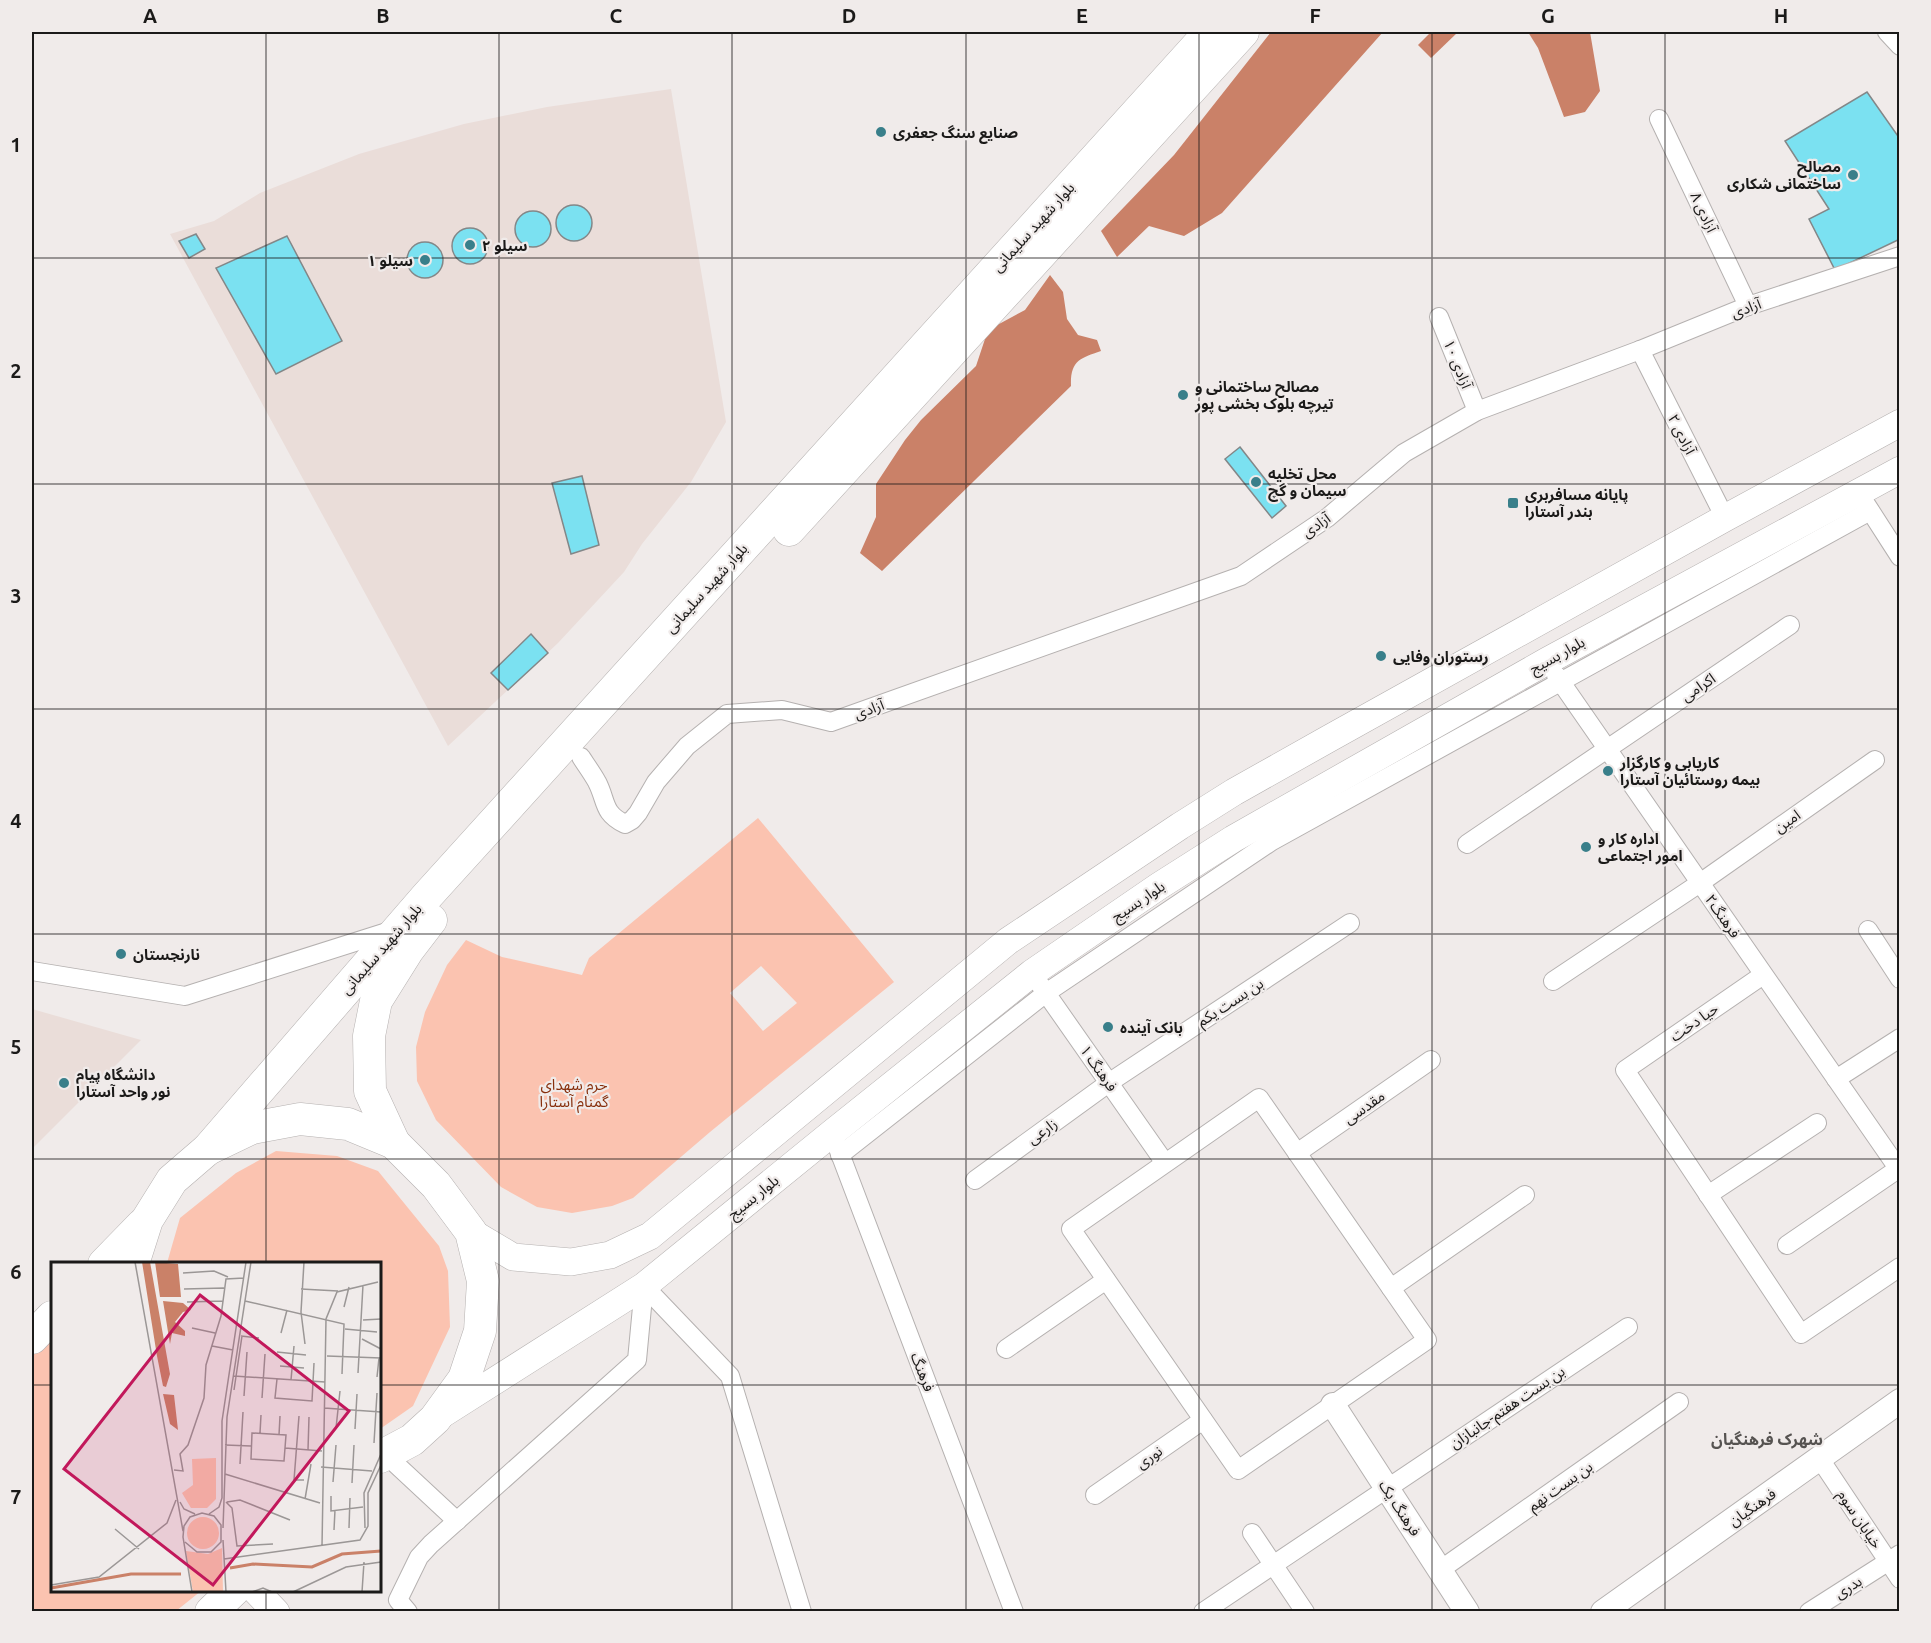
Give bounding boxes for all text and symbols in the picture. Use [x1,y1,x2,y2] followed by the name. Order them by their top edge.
[143,4,157,27] text: A
[376,4,390,27] text: B
[610,4,623,27] text: C
[842,4,856,27] text: D
[1076,4,1088,27] text: E
[1309,4,1321,27] text: F
[1541,4,1555,27] text: G
[1774,4,1788,27] text: H
[893,124,1019,144] place label: صنایع سنگ جعفری
[874,125,888,139] marker: صنایع سنگ جعفری
[10,133,22,156] text: 1
[1727,158,1841,193] place label: مصالح ساختمانی شکاری
[1846,168,1860,182] marker: مصالح ساختمانی شکاری
[988,179,1078,276] street label: بلوار شهید سلیمانی
[1686,189,1721,236] street label: آزادی ۸
[482,237,528,255] place label: سیلو ۲
[463,238,477,252] marker: سیلو ۲
[367,252,413,270] place label: سیلو ۱
[418,253,432,267] marker: سیلو ۱
[1729,295,1764,322] street label: آزادی
[1440,337,1476,392] street label: آزادی ۱۰
[10,359,22,382] text: 2
[1194,378,1334,413] place label: مصالح ساختمانی و تیرچه بلوک بخشی پور
[1176,388,1190,402] marker: مصالح ساختمانی و تیرچه بلوک بخشی پور
[1664,411,1700,458] street label: آزادی ۲
[1268,465,1346,502] place label: محل تخلیه سیمان و گچ
[1249,475,1263,489] marker: محل تخلیه سیمان و گچ
[1525,486,1628,521] place label: پایانه مسافربری بندر آستارا
[1506,496,1520,510] marker: پایانه مسافربری بندر آستارا
[1299,509,1335,542] street label: آزادی
[661,540,751,637] street label: بلوار شهید سلیمانی
[10,584,22,607] text: 3
[1527,633,1589,681] street label: بلوار بسیج
[1393,648,1489,666] place label: رستوران وفایی
[1374,649,1388,663] marker: رستوران وفایی
[1678,669,1719,705] street label: اکرامی
[852,696,887,723] street label: آزادی
[1619,754,1760,789] place label: کاریابی و کارگزار بیمه روستائیان آستارا
[1601,764,1615,778] marker: کاریابی و کارگزار بیمه روستائیان آستارا
[1771,806,1804,837] street label: امین
[10,809,22,832] text: 4
[1598,830,1683,865] place label: اداره کار و امور اجتماعی
[1579,840,1593,854] marker: اداره کار و امور اجتماعی
[1108,877,1170,928] street label: بلوار بسیج
[1701,891,1744,942] street label: فرهنگ۲
[337,900,426,998] street label: بلوار شهید سلیمانی
[133,946,200,964] place label: نارنجستان
[114,947,128,961] marker: نارنجستان
[1194,974,1268,1032] street label: بن بست یکم
[1667,999,1721,1045] street label: حیا دخت
[1120,1019,1183,1036] place label: بانک آینده
[1101,1020,1115,1034] marker: بانک آینده
[10,1035,22,1058] text: 5
[1076,1042,1121,1095] street label: فرهنگ ۱
[76,1066,171,1101] place label: دانشگاه پیام نور واحد آستارا
[57,1076,71,1090] marker: دانشگاه پیام نور واحد آستارا
[539,1076,609,1113] park label: حرم شهدای گمنام آستارا
[1340,1087,1388,1128] street label: مقدسی
[1024,1115,1061,1148] street label: زارعی
[724,1171,784,1226] street label: بلوار بسیج
[10,1260,22,1283] text: 6
[51,1262,381,1592] inset map
[907,1350,938,1395] street label: فرهنگ
[1446,1362,1569,1454] street label: بن بست هفتم-جانبازان
[1711,1430,1823,1449] district label: شهرک فرهنگیان
[1133,1442,1166,1473] street label: نوری
[1524,1457,1597,1517] street label: بن بست نهم
[1375,1477,1424,1540] street label: فرهنگ یک
[1725,1484,1780,1530] street label: فرهنگیان
[10,1485,22,1508] text: 7
[1832,1486,1886,1553] street label: خیابان سوم
[1831,1572,1865,1603] street label: بدری

